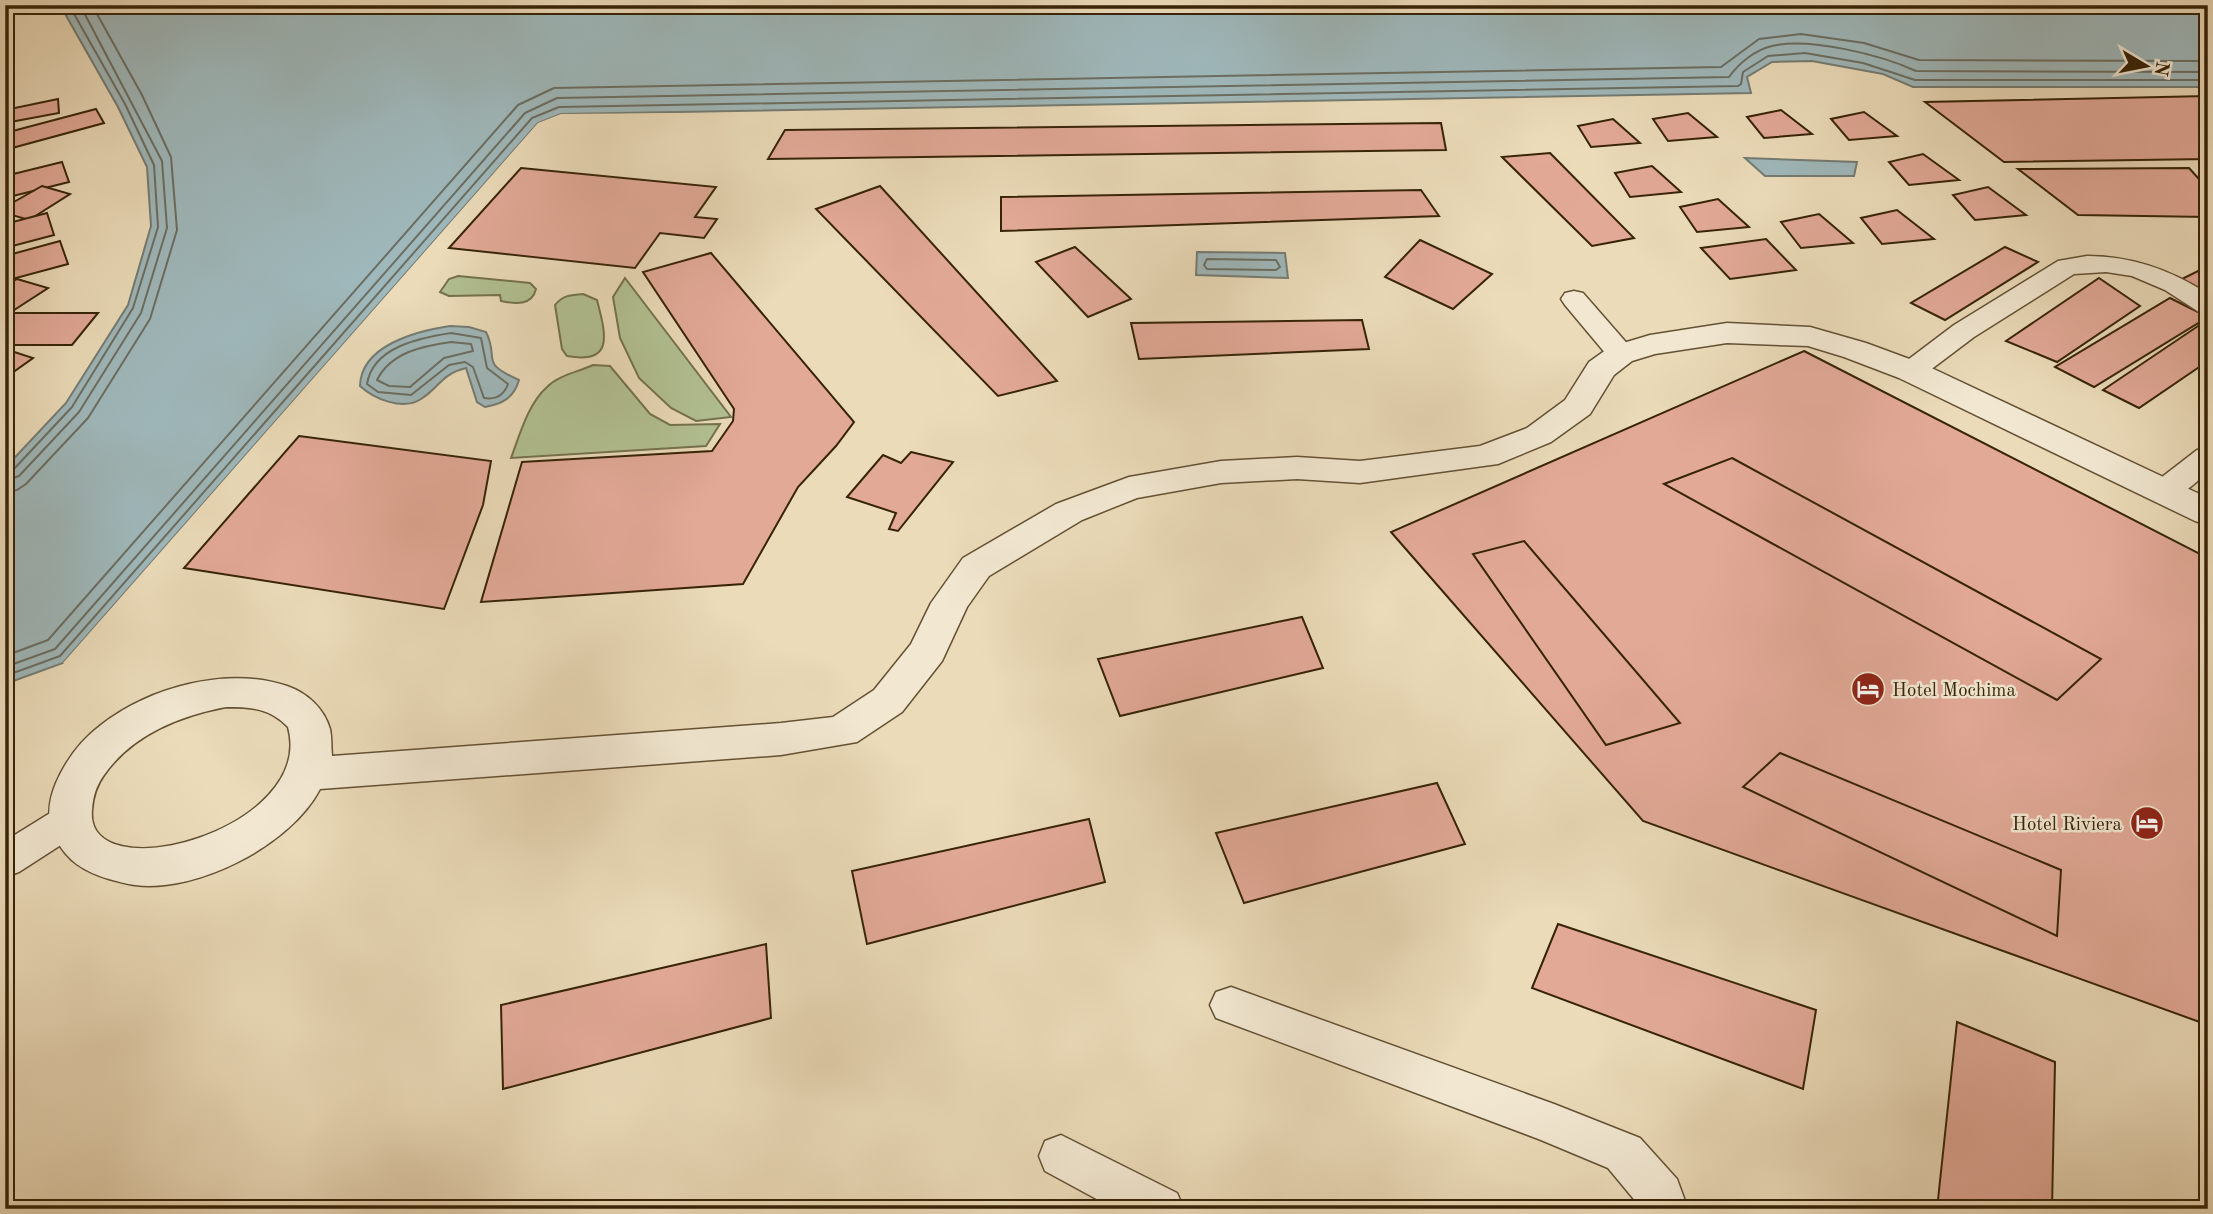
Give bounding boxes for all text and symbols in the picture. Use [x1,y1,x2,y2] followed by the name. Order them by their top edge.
[2112,32,2182,102] north arrow
[2150,60,2171,78] text: N
[1849,670,1887,708] hotel icon: Hotel Mochima
[1892,682,2016,701] place label: Hotel Mochima
[2128,804,2166,842] hotel icon: Hotel Riviera
[2012,816,2123,835] place label: Hotel Riviera

